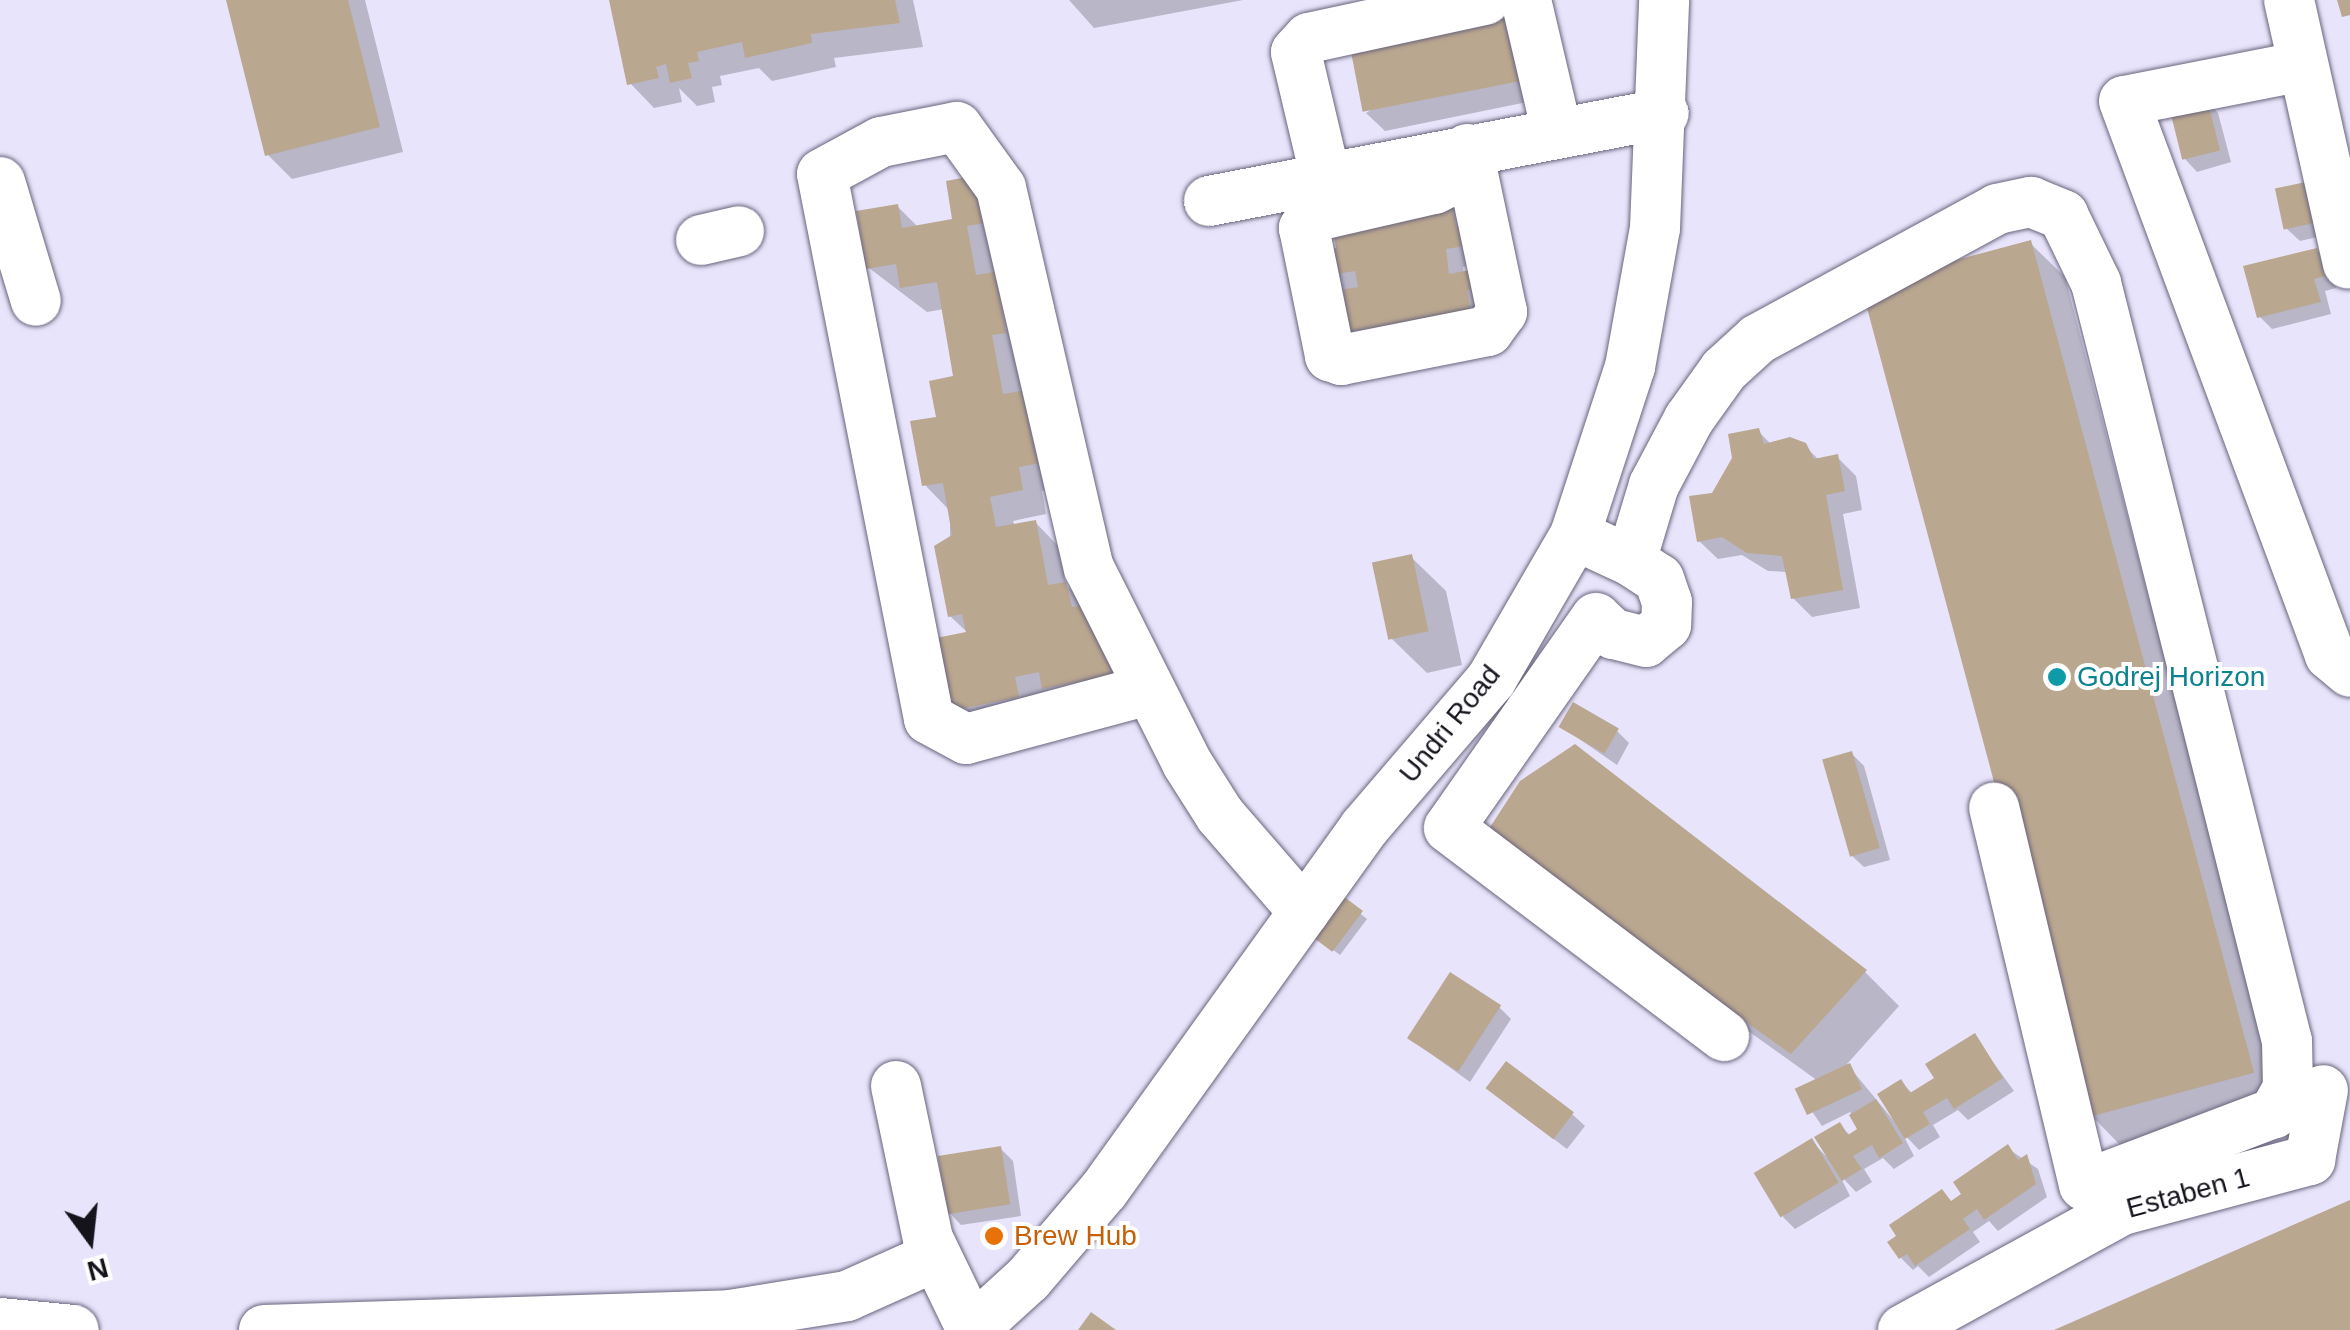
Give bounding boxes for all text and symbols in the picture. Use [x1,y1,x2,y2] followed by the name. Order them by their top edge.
[1392,658,1508,790] street label: Undri Road
[2077,660,2265,694] place label: Godrej Horizon
[2046,666,2068,688] marker: Godrej Horizon
[2123,1160,2253,1226] street label: Estaben 1
[40,1190,140,1290] north arrow
[1014,1219,1137,1253] place label: Brew Hub
[983,1225,1005,1247] marker: Brew Hub
[84,1252,112,1287] text: N

